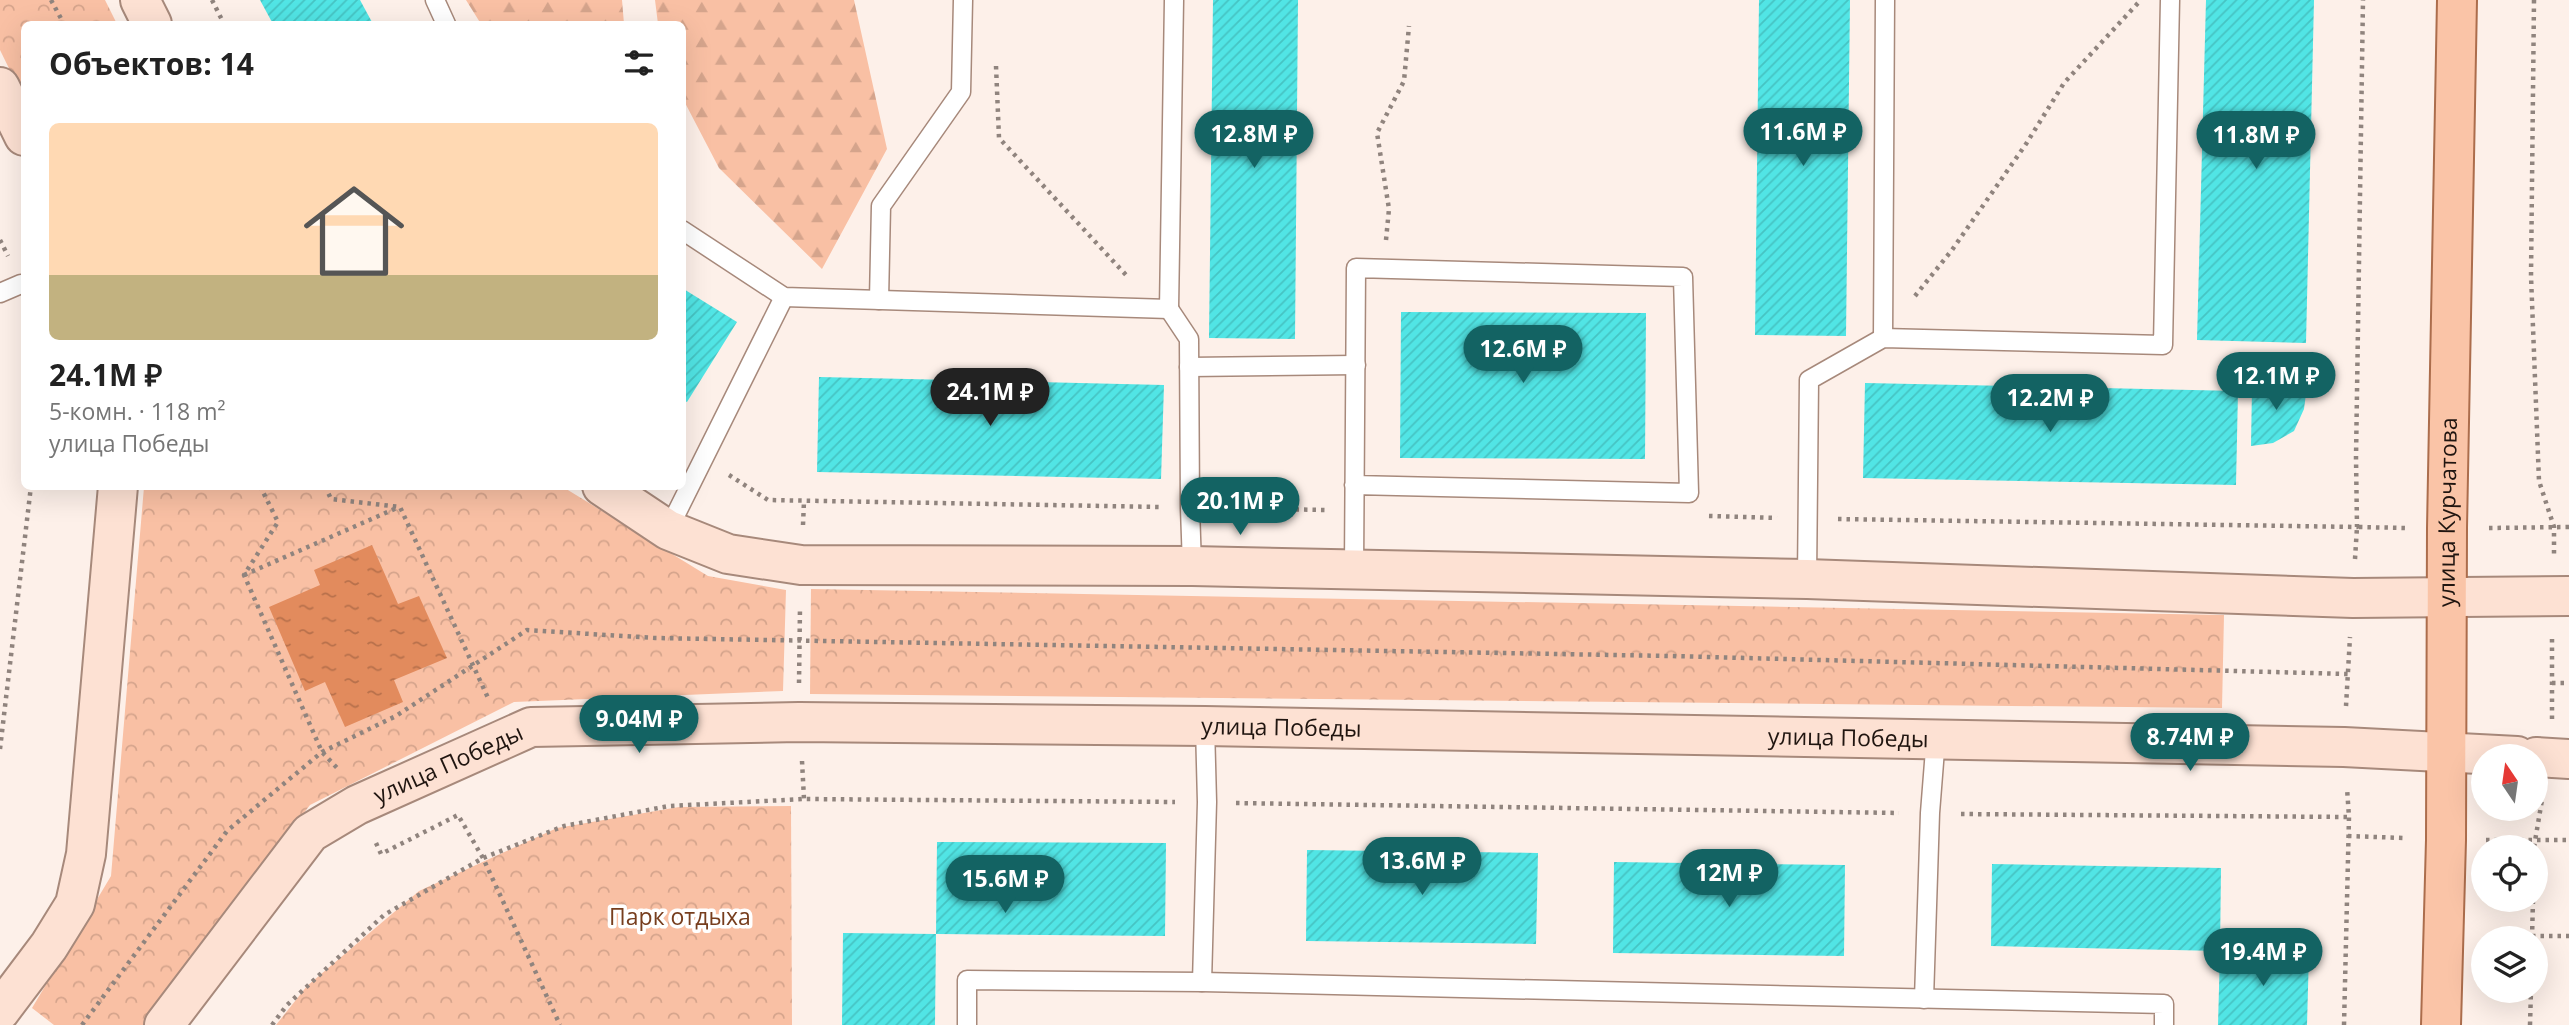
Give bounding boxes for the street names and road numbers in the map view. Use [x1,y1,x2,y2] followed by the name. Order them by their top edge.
[2430,417,2464,607] street label: улица Курчатова
[1201,709,1362,744] street label: улица Победы
[368,716,528,811] street label: улица Победы
[1768,719,1929,754] street label: улица Победы

